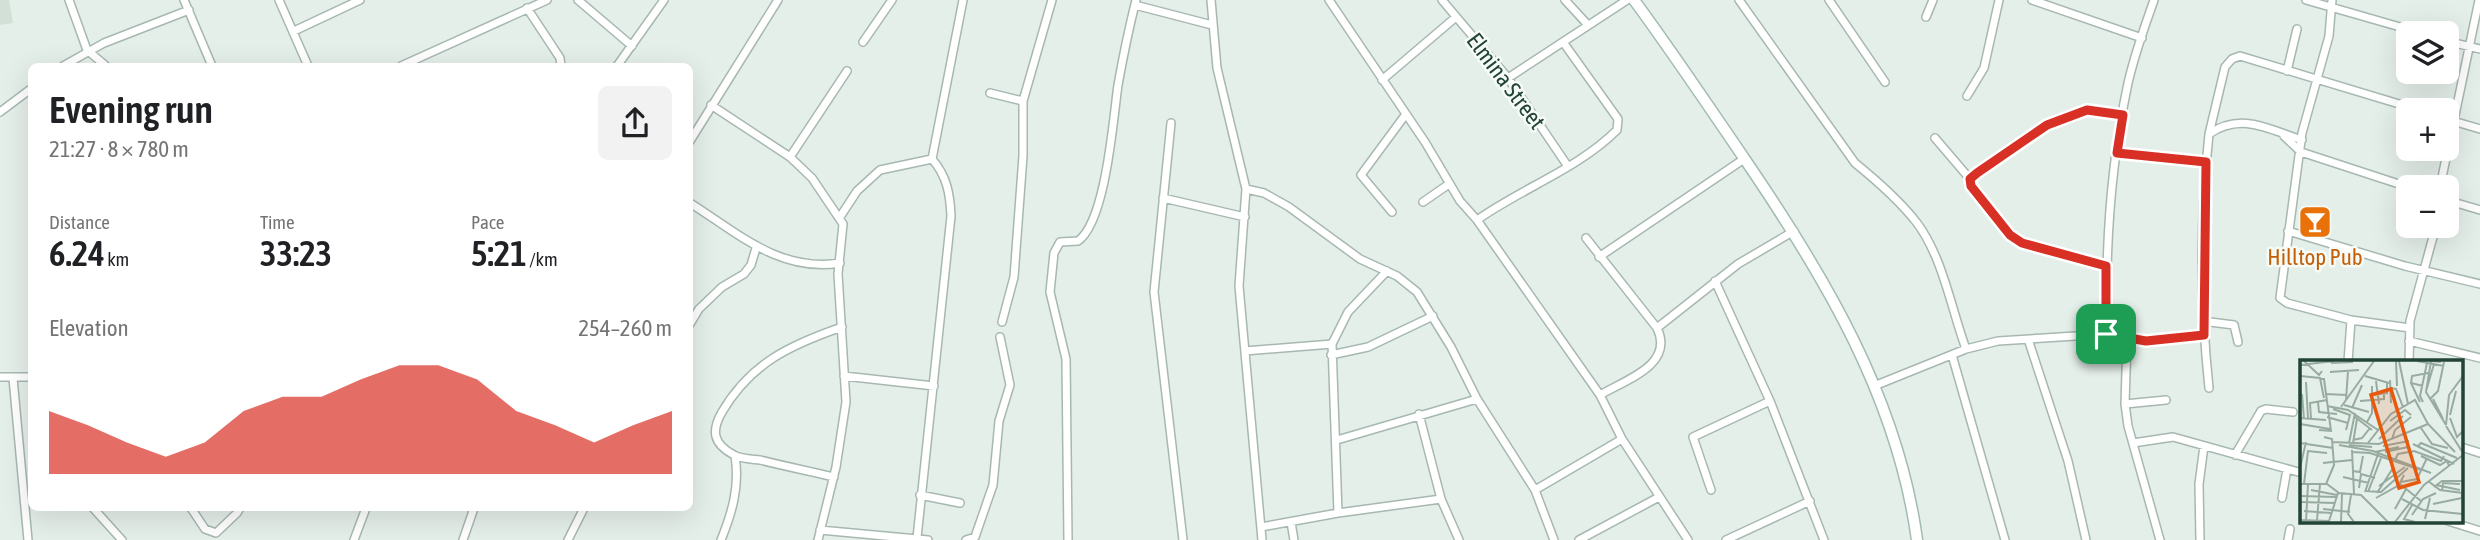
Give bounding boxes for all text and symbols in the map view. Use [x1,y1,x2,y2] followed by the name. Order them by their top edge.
[2396,21,2459,238] map controls
[2396,21,2459,84] button: layers
[1462,28,1550,134] street label: Elmina Street
[598,86,672,160] button: share
[49,88,213,131] text: Evening run
[2396,98,2459,161] button: +
[49,136,189,162] text: 21:27 · 8 × 780 m
[2396,175,2459,238] button: −
[2296,203,2334,241] bar icon: Hilltop Pub
[49,211,110,233] text: Distance
[260,211,295,233] text: Time
[471,211,504,233] text: Pace
[49,233,105,273] text: 6.24
[260,233,332,273] text: 33:23
[471,233,527,273] text: 5:21
[2267,244,2363,270] place label: Hilltop Pub
[105,248,129,270] text: km
[527,248,558,270] text: /km
[2076,304,2136,364] pin
[49,315,129,341] text: Elevation
[578,315,672,341] text: 254–260 m
[2087,315,2125,353] icon: arrive
[2300,360,2462,522] inset map

